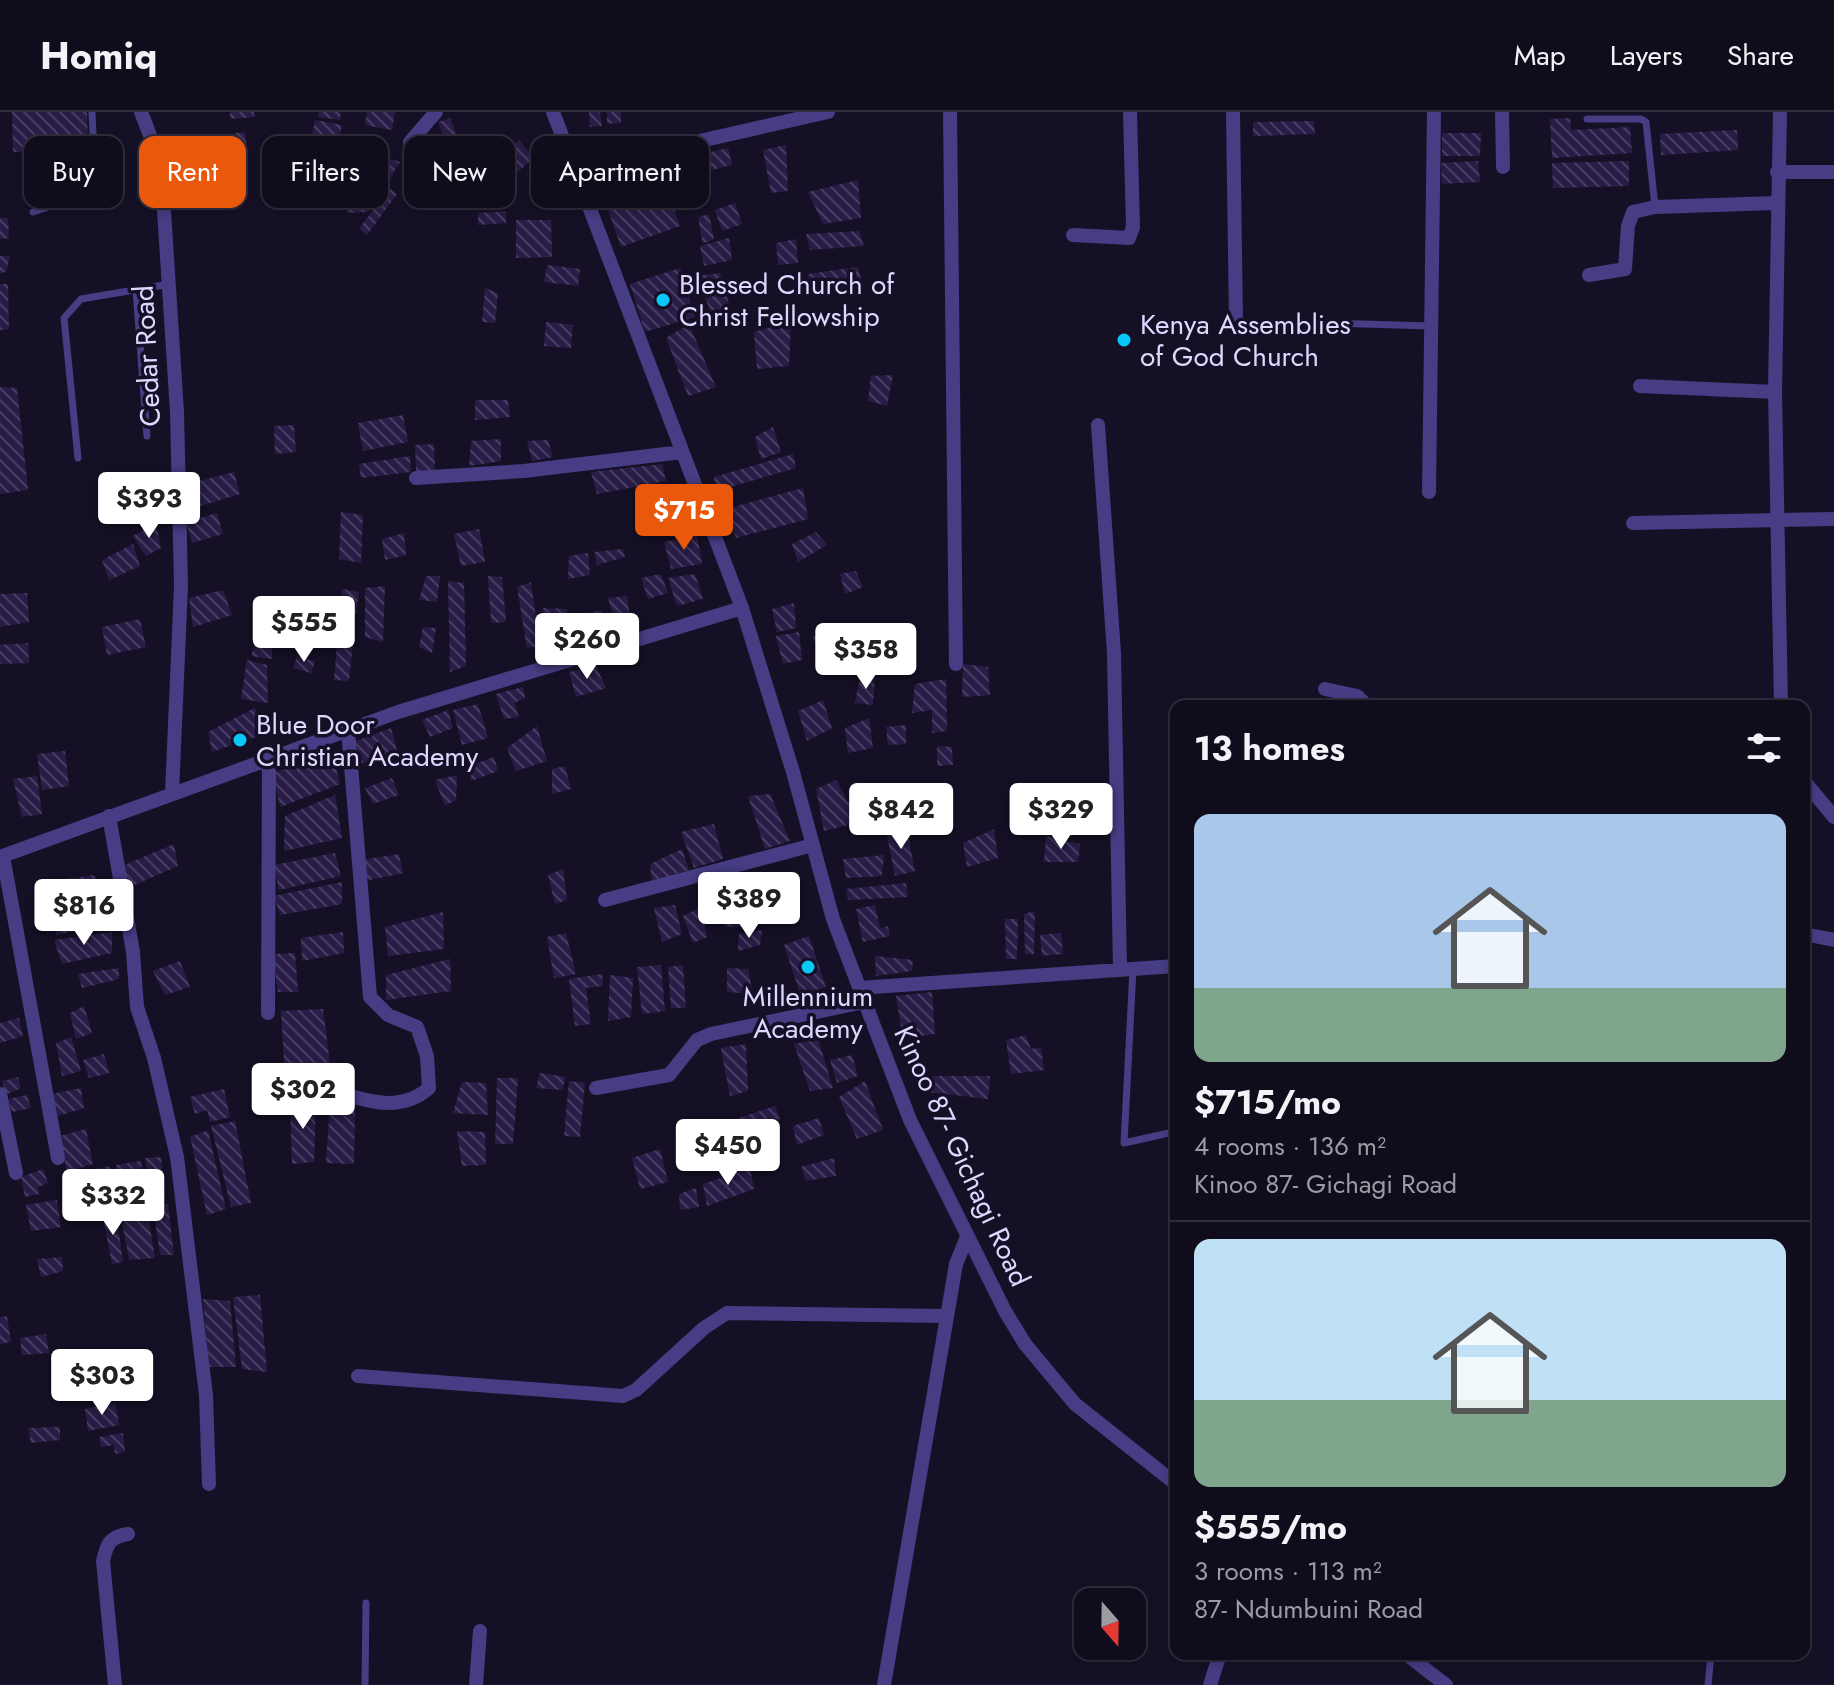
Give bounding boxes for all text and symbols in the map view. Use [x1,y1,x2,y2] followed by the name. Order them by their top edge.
[40,28,157,83] text: Homiq
[1514,35,1566,76] text: Map
[1610,35,1683,76] text: Layers
[1727,35,1794,76] text: Share
[24,136,123,208] chip: Buy
[139,136,246,208] chip: Rent
[262,136,388,208] chip: Filters
[404,136,515,208] chip: New
[531,136,709,208] chip: Apartment
[679,264,895,337] place label: Blessed Church of Christ Fellowship
[123,284,171,428] street label: Cedar Road
[654,291,672,309] marker: Blessed Church of Christ Fellowship
[1140,304,1351,377] place label: Kenya Assemblies of God Church
[1115,331,1133,349] marker: Kenya Assemblies of God Church
[102,472,196,540] pin: $393
[116,479,182,517] text: $393
[637,484,731,552] pin: $715
[653,491,715,529] text: $715
[257,596,351,664] pin: $555
[271,603,337,641] text: $555
[540,613,634,681] pin: $260
[553,620,621,658] text: $260
[819,623,913,691] pin: $358
[833,630,899,668] text: $358
[256,704,479,777] place label: Blue Door Christian Academy
[1194,724,1345,773] text: 13 homes
[1742,726,1786,770] icon: filters
[231,731,249,749] marker: Blue Door Christian Academy
[854,783,948,851] pin: $842
[1014,783,1108,851] pin: $329
[867,790,935,828] text: $842
[1028,790,1094,828] text: $329
[1418,866,1562,1010] icon: home
[702,872,796,940] pin: $389
[37,879,131,947] pin: $816
[716,879,782,917] text: $389
[52,886,116,924] text: $816
[799,958,817,976] marker: Millennium Academy
[743,976,873,1049] place label: Millennium Academy
[884,1019,1040,1293] street label: Kinoo 87- Gichagi Road
[256,1063,350,1131] pin: $302
[270,1070,336,1108] text: $302
[1194,1078,1341,1127] text: $715/mo
[681,1119,775,1187] pin: $450
[694,1126,762,1164] text: $450
[1194,1127,1386,1165] text: 4 rooms · 136 m²
[1194,1165,1457,1203] text: Kinoo 87- Gichagi Road
[66,1169,160,1237] pin: $332
[80,1176,146,1214] text: $332
[1418,1291,1562,1435] icon: home
[55,1349,149,1417] pin: $303
[69,1356,135,1394] text: $303
[1194,1503,1347,1552] text: $555/mo
[1194,1552,1382,1590] text: 3 rooms · 113 m²
[1074,1588,1146,1660] north arrow
[1074,1588,1146,1660] map controls
[1194,1590,1423,1628] text: 87- Ndumbuini Road

